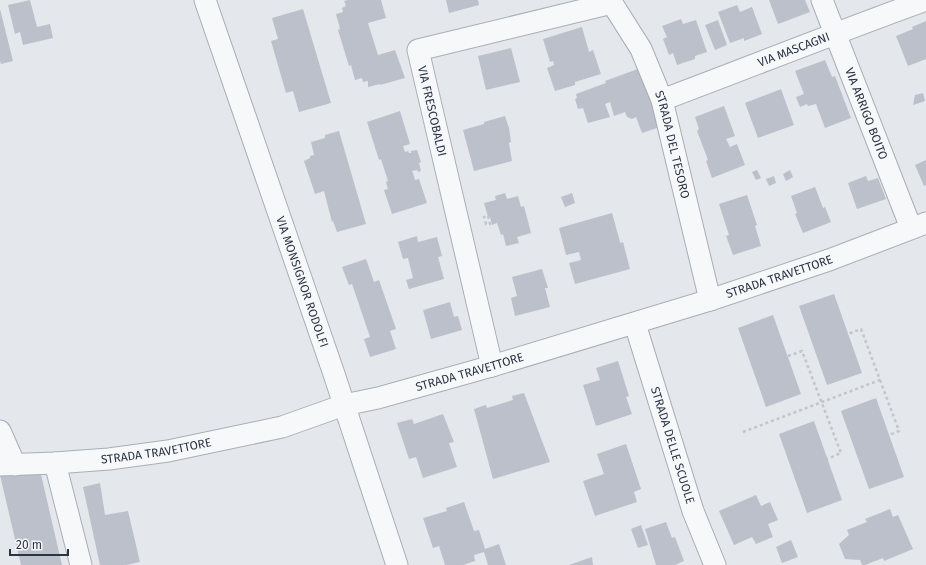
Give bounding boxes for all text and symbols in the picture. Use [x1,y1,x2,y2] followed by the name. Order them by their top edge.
[756,29,832,70] street label: VIA MASCAGNI
[415,64,449,158] street label: VIA FRESCOBALDI
[842,66,891,162] street label: VIA ARRIGO BOITO
[652,89,692,200] street label: STRADA DEL TESORO
[273,214,331,349] street label: VIA MONSIGNOR RODOLFI
[724,252,835,301] street label: STRADA TRAVETTORE
[414,350,525,394] street label: STRADA TRAVETTORE
[648,385,697,506] street label: STRADA DELLE SCUOLE
[100,435,213,467] street label: STRADA TRAVETTORE
[10,531,68,557] scale bar
[16,538,42,552] text: 20 m

